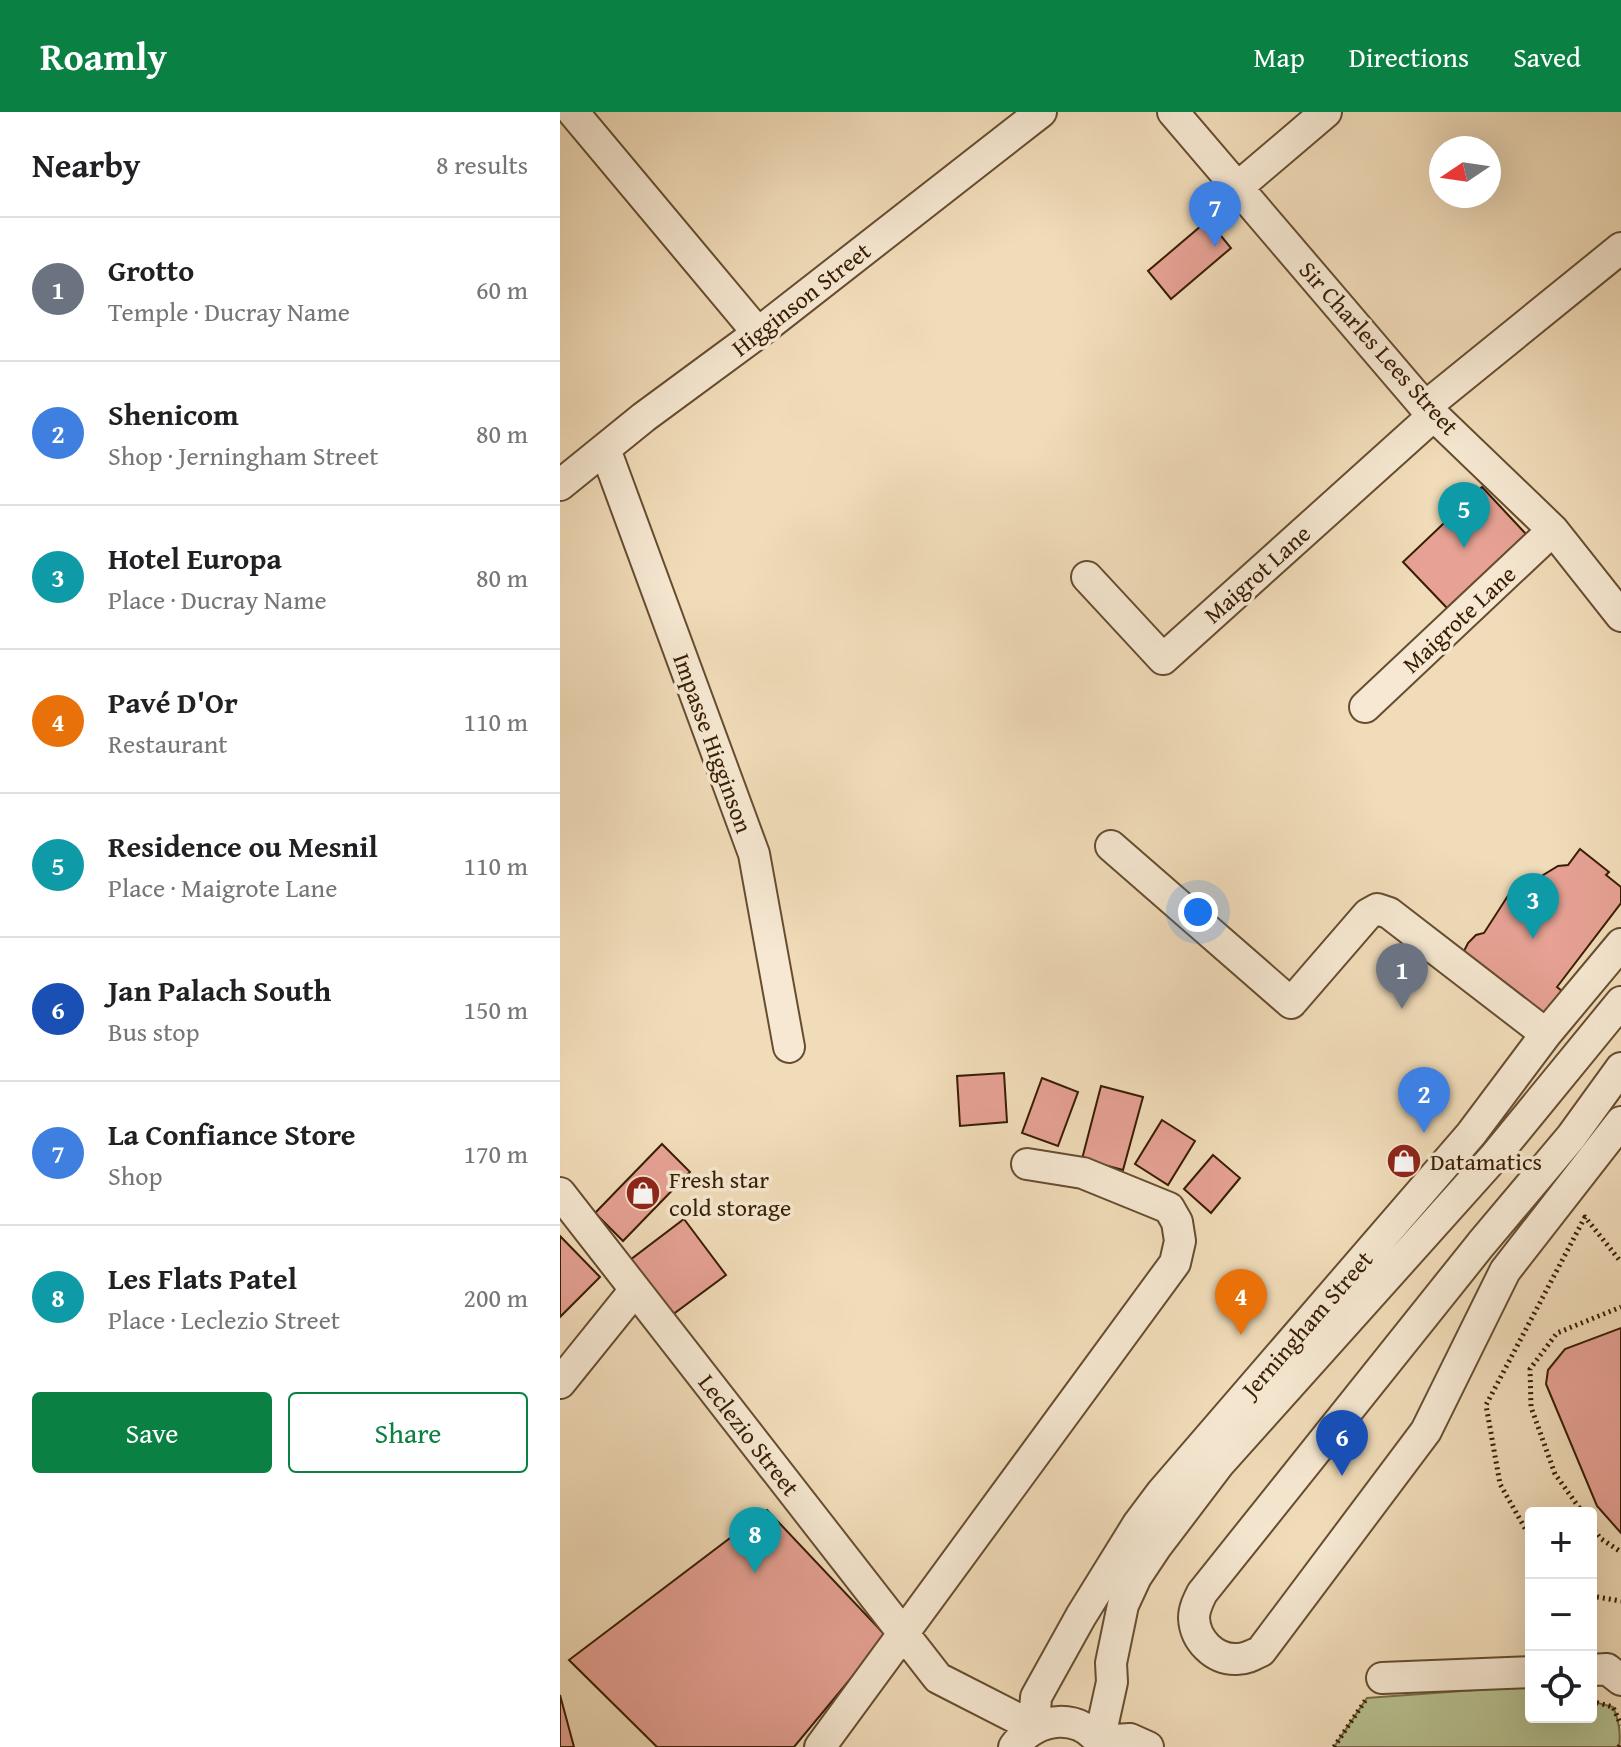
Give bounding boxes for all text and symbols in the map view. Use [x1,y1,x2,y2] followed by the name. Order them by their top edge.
[40,28,167,84] text: Roamly
[1253,36,1305,77] text: Map
[1349,36,1469,77] text: Directions
[1513,36,1581,77] text: Saved
[1429,136,1501,208] north arrow
[32,140,141,189] text: Nearby
[436,145,528,184] text: 8 results
[1189,181,1241,247] pin: 7
[724,233,878,365] street label: Higginson Street
[108,248,194,292] text: Grotto
[1291,253,1467,443] street label: Sir Charles Lees Street
[51,270,65,309] text: 1
[476,270,528,309] text: 60 m
[108,292,350,331] text: Temple · Ducray Name
[108,392,239,436] text: Shenicom
[51,414,65,453] text: 2
[476,414,528,453] text: 80 m
[108,436,379,475] text: Shop · Jerningham Street
[1438,482,1490,548] pin: 5
[1196,516,1318,632] street label: Maigrot Lane
[108,536,282,580] text: Hotel Europa
[1394,557,1524,681] street label: Maigrote Lane
[51,558,65,597] text: 3
[476,558,528,597] text: 80 m
[108,580,327,619] text: Place · Ducray Name
[664,648,762,838] street label: Impasse Higginson
[108,680,238,724] text: Pavé D'Or
[51,702,65,741] text: 4
[463,702,528,741] text: 110 m
[108,724,228,763] text: Restaurant
[108,824,378,868] text: Residence ou Mesnil
[51,846,65,885] text: 5
[463,846,528,885] text: 110 m
[108,868,337,907] text: Place · Maigrote Lane
[1507,873,1559,939] pin: 3
[1178,892,1218,932] your location
[1376,943,1428,1009] pin: 1
[108,968,331,1012] text: Jan Palach South
[51,990,65,1029] text: 6
[463,990,528,1029] text: 150 m
[108,1012,200,1051] text: Bus stop
[1398,1067,1450,1133] pin: 2
[108,1112,355,1156] text: La Confiance Store
[51,1134,65,1173] text: 7
[463,1134,528,1173] text: 170 m
[1385,1142,1423,1180] shop icon: Datamatics
[1430,1144,1542,1179] place label: Datamatics
[108,1156,163,1195] text: Shop
[669,1162,791,1225] place label: Fresh star cold storage
[624,1174,662,1212] shop icon: Fresh star cold storage
[1231,1242,1381,1407] street label: Jerningham Street
[108,1256,297,1300] text: Les Flats Patel
[1215,1269,1267,1335] pin: 4
[51,1278,65,1317] text: 8
[463,1278,528,1317] text: 200 m
[108,1300,340,1339] text: Place · Leclezio Street
[690,1366,808,1504] street label: Leclezio Street
[32,1392,272,1473] button: Save
[288,1392,528,1473] button: Share
[1316,1410,1368,1476] pin: 6
[729,1507,781,1573] pin: 8
[1525,1507,1597,1723] map controls
[1525,1507,1597,1579] button: +
[1525,1579,1597,1651] button: −
[1525,1651,1597,1723] button: locate

